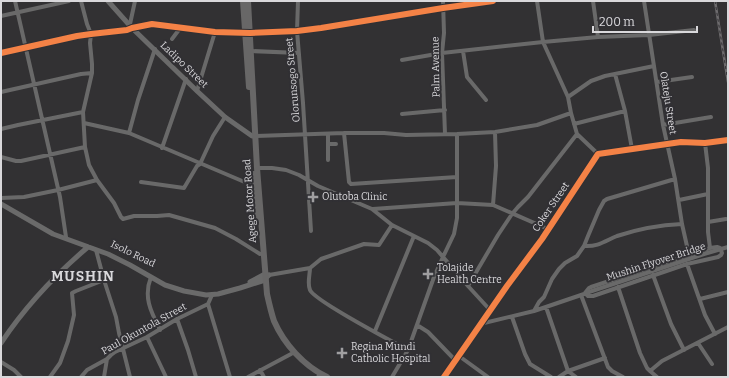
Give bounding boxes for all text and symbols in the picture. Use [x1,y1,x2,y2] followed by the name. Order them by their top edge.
[593,8,697,34] scale bar
[599,15,635,29] text: 200 m
[283,37,303,123] street label: Olorunsogo Street
[429,37,443,97] street label: Palm Avenue
[158,39,211,91] street label: Ladipo Street
[657,71,679,136] street label: Olateju Street
[241,158,259,243] street label: Agege Motor Road
[530,180,572,234] street label: Coker Street
[307,191,319,203] marker: Olutoba Clinic
[322,191,387,203] place label: Olutoba Clinic
[109,238,157,270] street label: Isolo Road
[605,240,707,284] street label: Mushin Flyover Bridge
[437,262,502,286] place label: Tolajide Health Centre
[51,268,115,285] district label: MUSHIN
[422,268,434,280] marker: Tolajide Health Centre
[99,300,189,357] street label: Paul Okuntola Street
[351,341,430,365] place label: Regina Mundi Catholic Hospital
[336,347,348,359] marker: Regina Mundi Catholic Hospital

